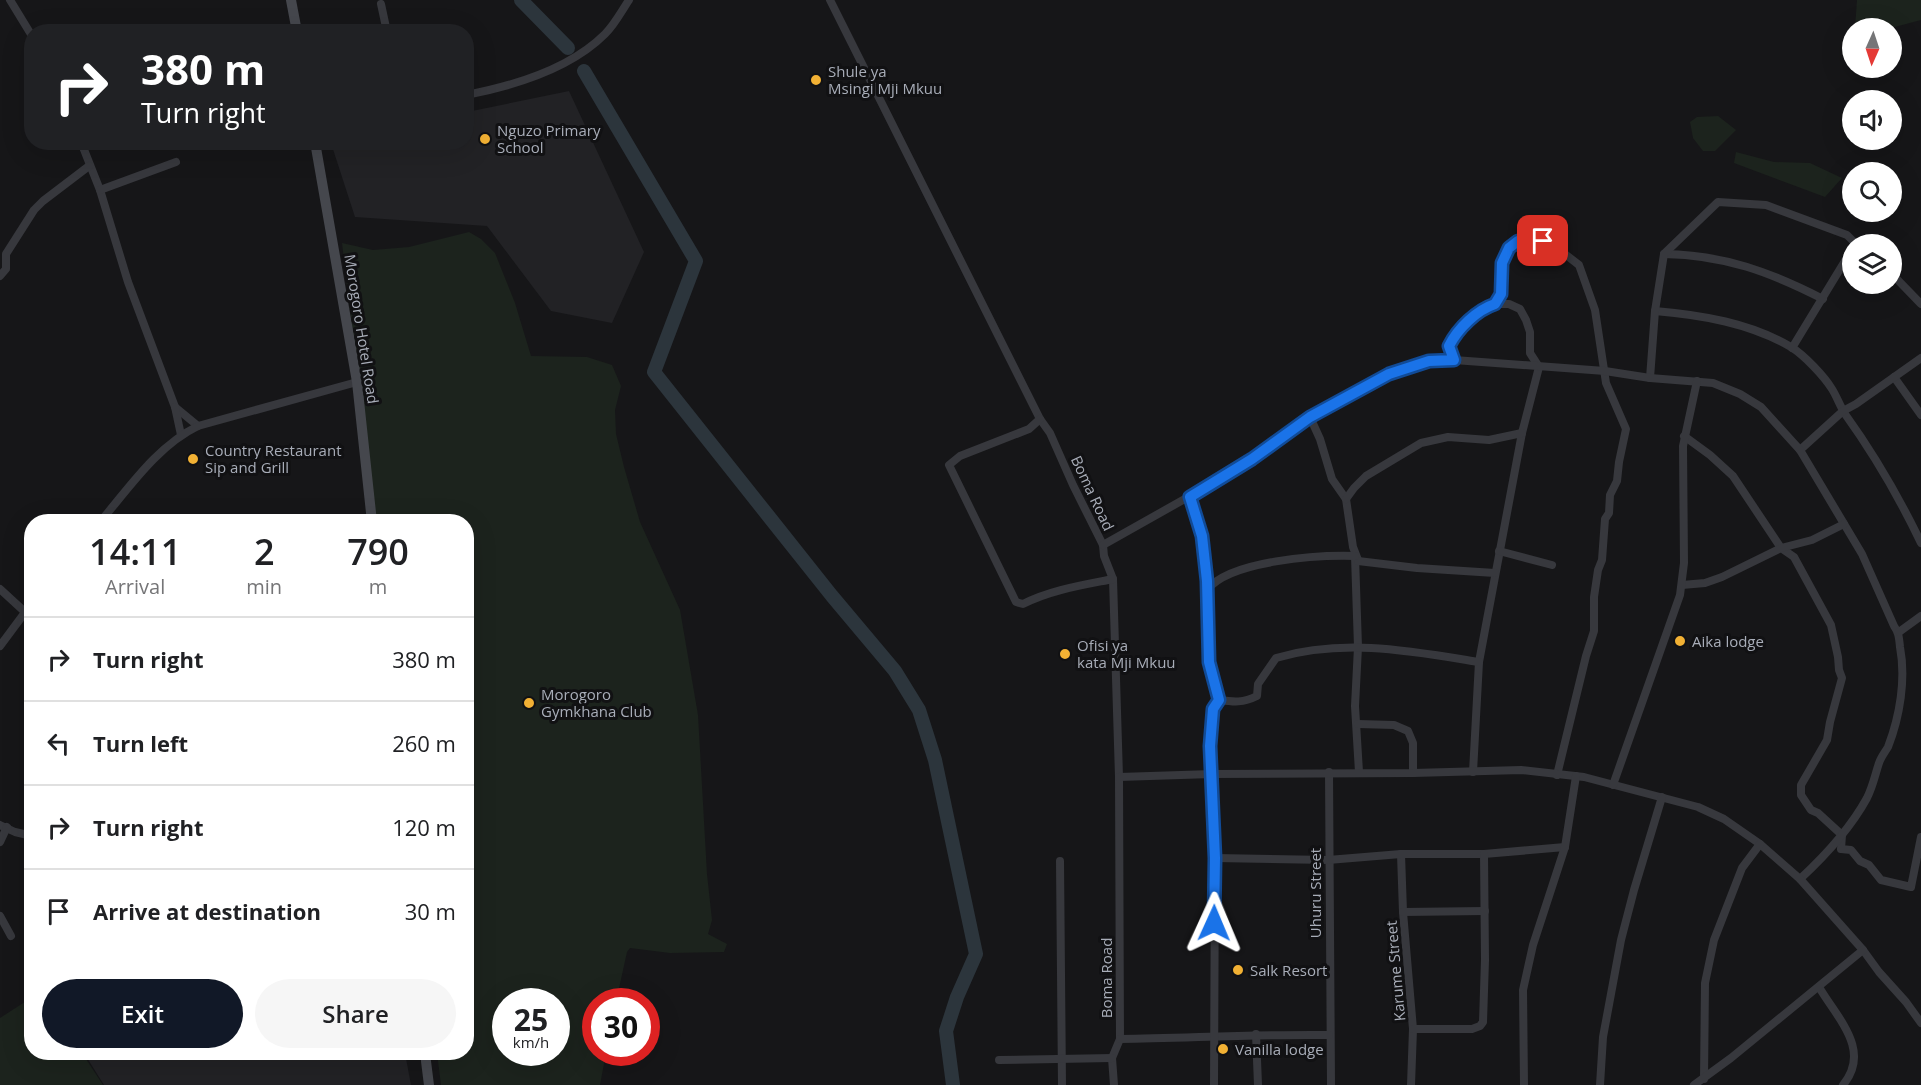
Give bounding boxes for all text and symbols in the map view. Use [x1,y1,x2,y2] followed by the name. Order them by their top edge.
[1842,18,1902,78] north arrow
[1842,18,1902,294] map controls
[141,40,265,97] text: 380 m
[42,48,120,126] icon: right
[828,61,942,98] place label: Shule ya Msingi Mji Mkuu
[809,73,823,87] marker: Shule ya Msingi Mji Mkuu
[1842,90,1902,150] button: sound
[141,94,266,131] text: Turn right
[497,120,601,157] place label: Nguzo Primary School
[478,132,492,146] marker: Nguzo Primary School
[1842,162,1902,222] button: search
[1517,215,1568,266] pin
[1526,224,1559,257] icon: arrive
[1842,234,1902,294] button: layers
[340,253,384,405] street label: Morogoro Hotel Road
[205,440,341,477] place label: Country Restaurant Sip and Grill
[186,452,200,466] marker: Country Restaurant Sip and Grill
[1067,452,1119,534] street label: Boma Road
[89,527,181,576] text: 14:11
[254,527,275,576] text: 2
[347,527,409,576] text: 790
[105,573,165,600] text: Arrival
[246,573,282,600] text: min
[369,573,387,600] text: m
[1692,631,1764,651] place label: Aika lodge
[1673,634,1687,648] marker: Aika lodge
[1077,635,1176,672] place label: Ofisi ya kata Mji Mkuu
[42,643,75,676] icon: right
[93,644,204,674] text: Turn right
[392,644,456,674] text: 380 m
[1058,647,1072,661] marker: Ofisi ya kata Mji Mkuu
[541,684,652,721] place label: Morogoro Gymkhana Club
[522,696,536,710] marker: Morogoro Gymkhana Club
[42,727,75,760] icon: left
[93,728,188,758] text: Turn left
[392,728,456,758] text: 260 m
[42,811,75,844] icon: right
[93,812,204,842] text: Turn right
[392,812,456,842] text: 120 m
[1305,848,1325,938] street label: Uhuru Street
[1182,891,1246,955] position arrow
[42,895,75,928] icon: arrive
[93,896,321,926] text: Arrive at destination
[405,896,456,926] text: 30 m
[1381,920,1409,1022] street label: Karume Street
[1096,938,1116,1018] street label: Boma Road
[1250,960,1327,980] place label: Salk Resort
[1231,963,1245,977] marker: Salk Resort
[42,979,243,1048] button: Exit
[255,979,456,1048] button: Share
[582,988,660,1066] speed limit sign: 30
[514,999,548,1040] text: 25
[513,1032,549,1052] text: km/h
[1235,1039,1324,1059] place label: Vanilla lodge
[1216,1042,1230,1056] marker: Vanilla lodge

